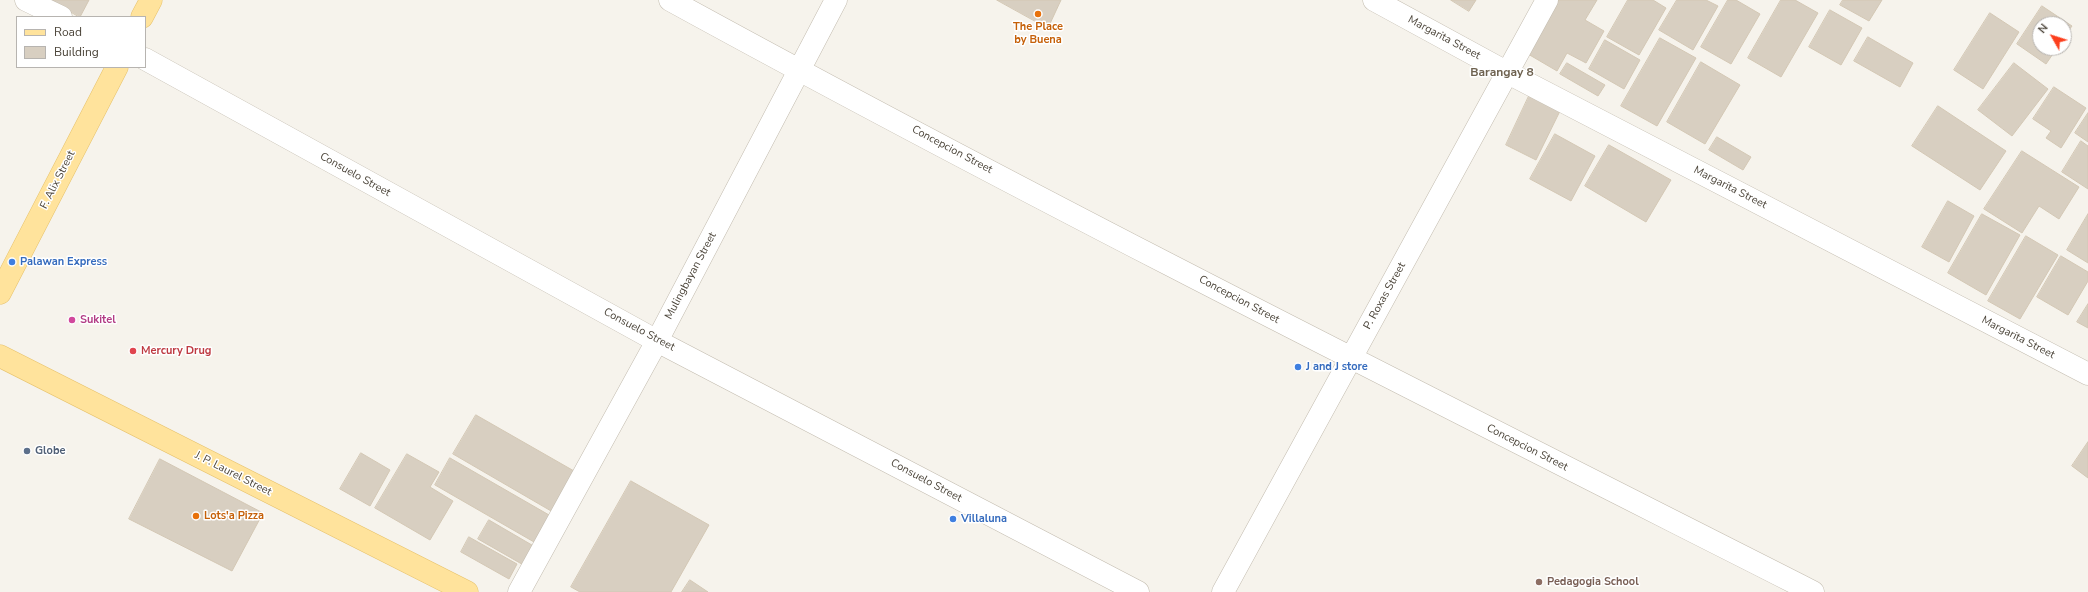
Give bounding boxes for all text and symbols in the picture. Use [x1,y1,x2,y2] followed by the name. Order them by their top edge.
[1033,9,1043,19] marker: The Place by Buena
[1405,13,1483,63] street label: Margarita Street
[16,16,146,68] legend
[2032,16,2072,56] north arrow
[1013,20,1063,46] place label: The Place by Buena
[2035,21,2051,37] text: N
[54,24,82,40] text: Road
[54,44,99,60] text: Building
[1470,66,1534,80] district label: Barangay 8
[909,123,995,177] street label: Concepcion Street
[38,149,78,211] street label: F. Alix Street
[317,150,393,200] street label: Consuelo Street
[1691,164,1769,212] street label: Margarita Street
[662,230,720,322] street label: Mulingbayan Street
[20,255,107,269] place label: Palawan Express
[7,257,17,267] marker: Palawan Express
[1361,260,1409,332] street label: P. Roxas Street
[1196,273,1282,327] street label: Concepcion Street
[601,306,677,354] street label: Consuelo Street
[80,313,116,327] place label: Sukitel
[1979,314,2057,362] street label: Margarita Street
[67,315,77,325] marker: Sukitel
[141,344,211,358] place label: Mercury Drug
[128,346,138,356] marker: Mercury Drug
[1306,360,1368,374] place label: J and J store
[1293,362,1303,372] marker: J and J store
[1484,422,1570,474] street label: Concepcion Street
[35,444,65,458] place label: Globe
[22,446,32,456] marker: Globe
[192,449,274,499] street label: J. P. Laurel Street
[888,457,964,505] street label: Consuelo Street
[204,509,264,523] place label: Lots'a Pizza
[191,511,201,521] marker: Lots'a Pizza
[961,512,1007,526] place label: Villaluna
[948,514,958,524] marker: Villaluna
[1547,575,1639,589] place label: Pedagogia School
[1534,577,1544,587] marker: Pedagogia School

